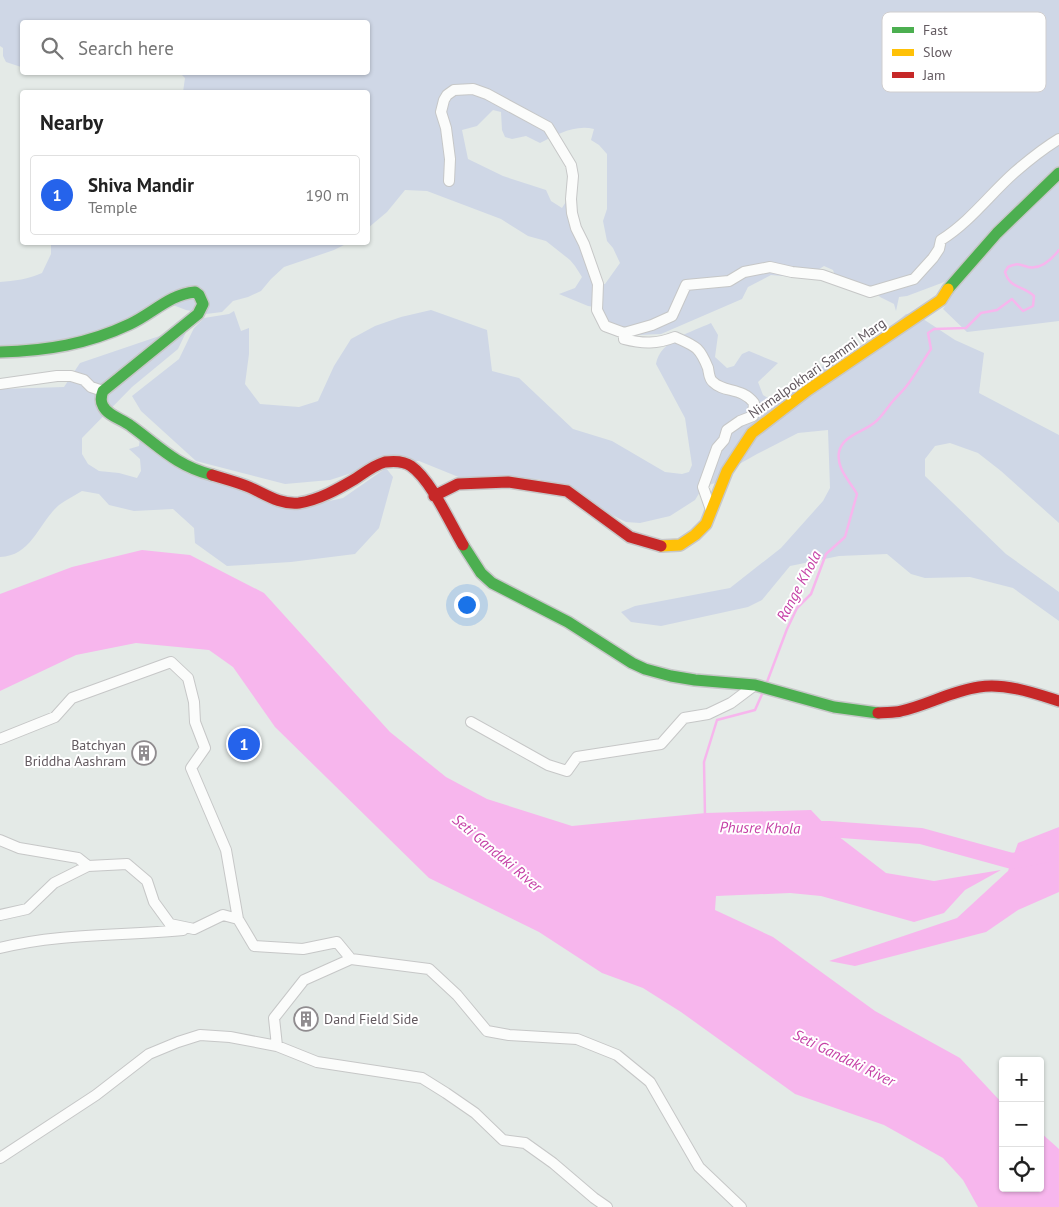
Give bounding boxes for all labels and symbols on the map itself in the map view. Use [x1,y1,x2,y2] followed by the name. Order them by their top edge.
[882,12,1046,92] legend
[923,21,948,39] text: Fast
[923,43,953,61] text: Slow
[922,66,945,84] text: Jam
[745,314,889,422] street label: Nirmalpokhari Sammi Marg
[772,547,825,624] water label: Range Khola
[454,592,480,618] your location
[228,725,260,763] pin: 1
[25,736,126,770] place label: Batchyan Briddha Aashram
[131,740,157,766] building icon: Batchyan Briddha Aashram
[449,810,547,896] water label: Seti Gandaki River
[719,817,801,838] water label: Phusre Khola
[293,1006,319,1032] building icon: Dand Field Side
[324,1010,418,1028] place label: Dand Field Side
[790,1025,899,1091] water label: Seti Gandaki River

